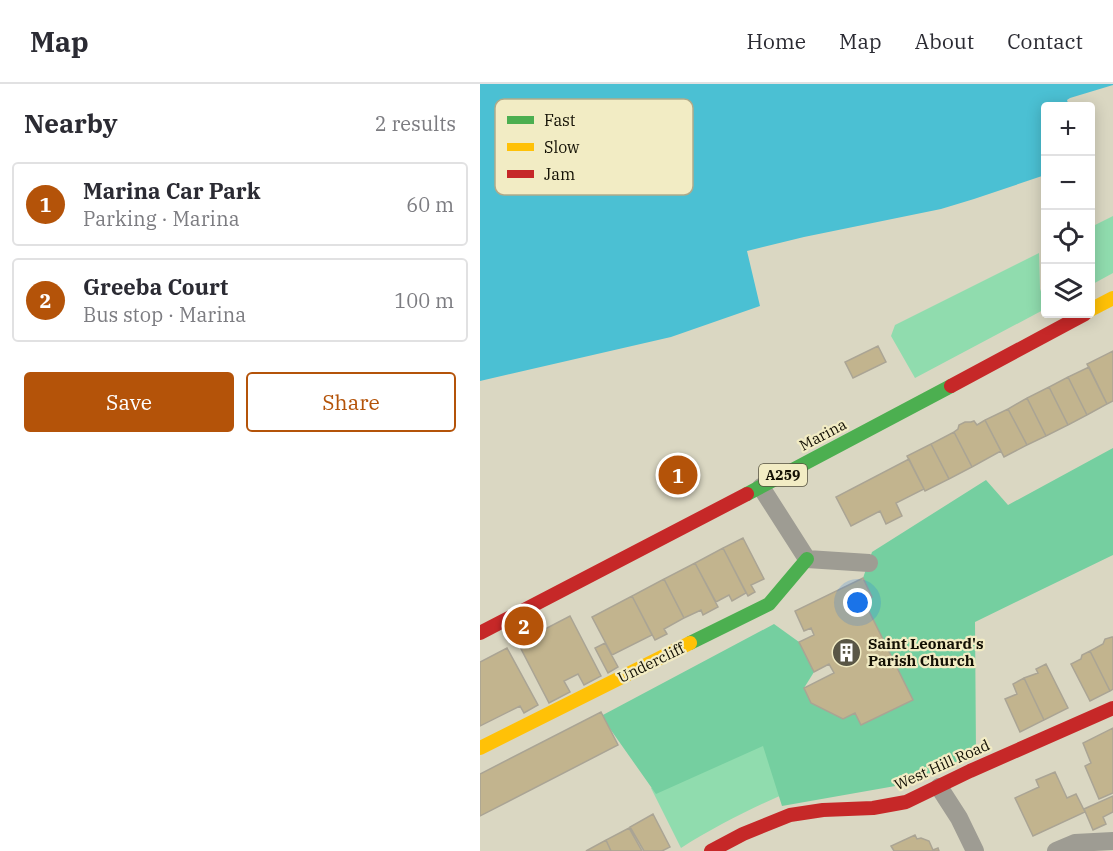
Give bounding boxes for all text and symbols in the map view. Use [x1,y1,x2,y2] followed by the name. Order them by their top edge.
[30,23,89,60] text: Map
[746,27,806,55] text: Home
[839,27,882,55] text: Map
[915,27,974,55] text: About
[1007,27,1083,55] text: Contact
[495,99,693,195] legend
[1041,102,1095,318] map controls
[1041,102,1095,156] button: +
[24,106,118,140] text: Nearby
[375,110,456,137] text: 2 results
[544,110,576,130] text: Fast
[544,137,580,157] text: Slow
[1041,156,1095,210] button: −
[544,164,575,184] text: Jam
[83,176,260,205] text: Marina Car Park
[40,191,52,218] text: 1
[406,191,454,218] text: 60 m
[83,205,240,232] text: Parking · Marina
[1041,210,1095,264] button: locate
[1041,264,1095,318] button: layers
[83,272,228,301] text: Greeba Court
[40,287,52,314] text: 2
[394,287,454,314] text: 100 m
[83,301,246,328] text: Bus stop · Marina
[24,372,234,432] button: Save
[246,372,456,432] button: Share
[796,414,849,455] street label: Marina
[658,452,698,498] pin: 1
[759,464,807,486] road number: A259
[843,588,872,617] your location
[504,604,543,648] pin: 2
[868,634,984,670] place label: Saint Leonard's Parish Church
[831,637,863,669] building icon: Saint Leonard's Parish Church
[614,638,688,687] street label: Undercliff
[891,735,993,794] street label: West Hill Road

